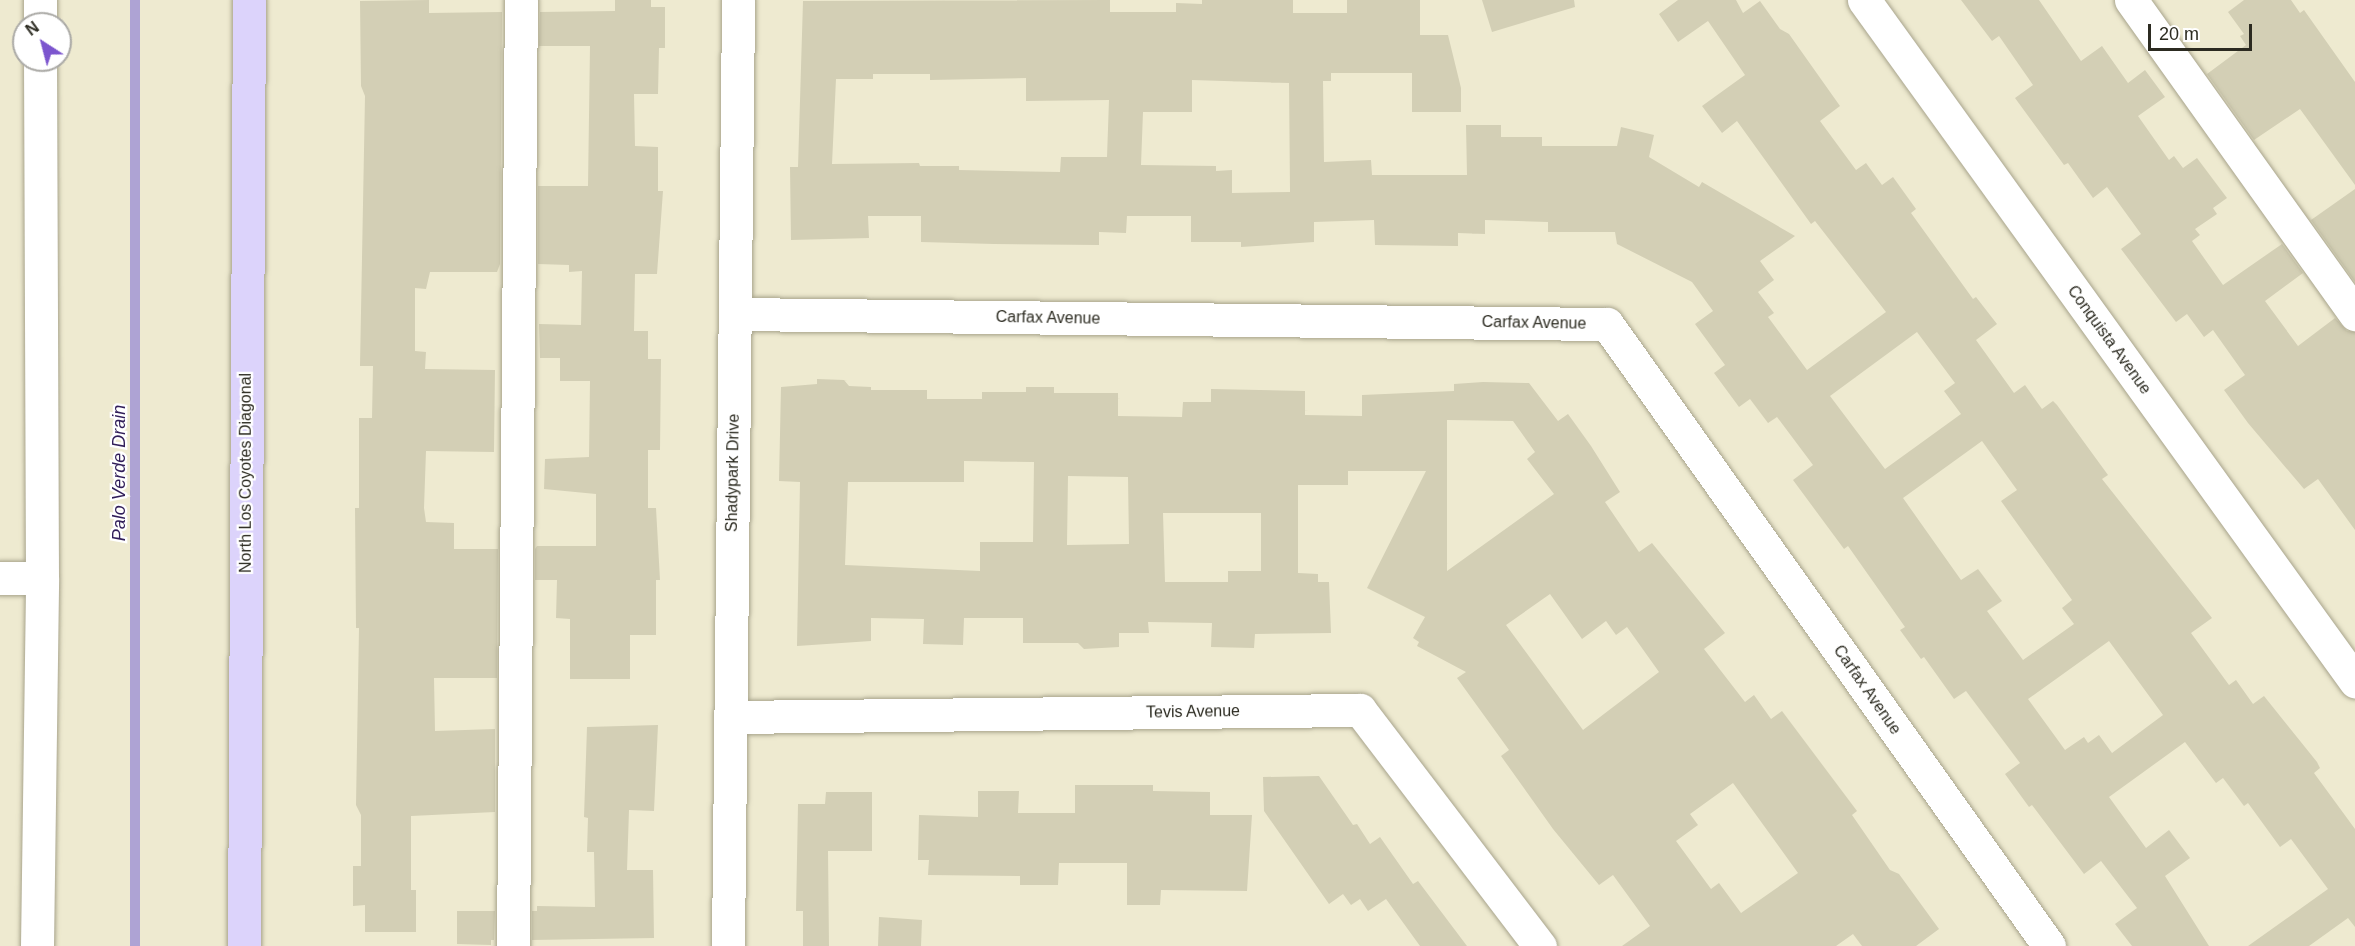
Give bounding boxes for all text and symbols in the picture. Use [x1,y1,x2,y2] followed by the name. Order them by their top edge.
[12,12,72,72] north arrow
[2151,12,2254,50] scale bar
[23,18,42,39] text: N
[2159,24,2199,44] text: 20 m
[2063,282,2155,398] street label: Conquista Avenue
[995,307,1101,329] street label: Carfax Avenue
[1481,312,1587,334] street label: Carfax Avenue
[236,373,256,573] street label: North Los Coyotes Diagonal
[108,405,130,541] water label: Palo Verde Drain
[722,414,744,532] street label: Shadypark Drive
[1829,641,1905,739] street label: Carfax Avenue
[1145,702,1241,722] street label: Tevis Avenue

